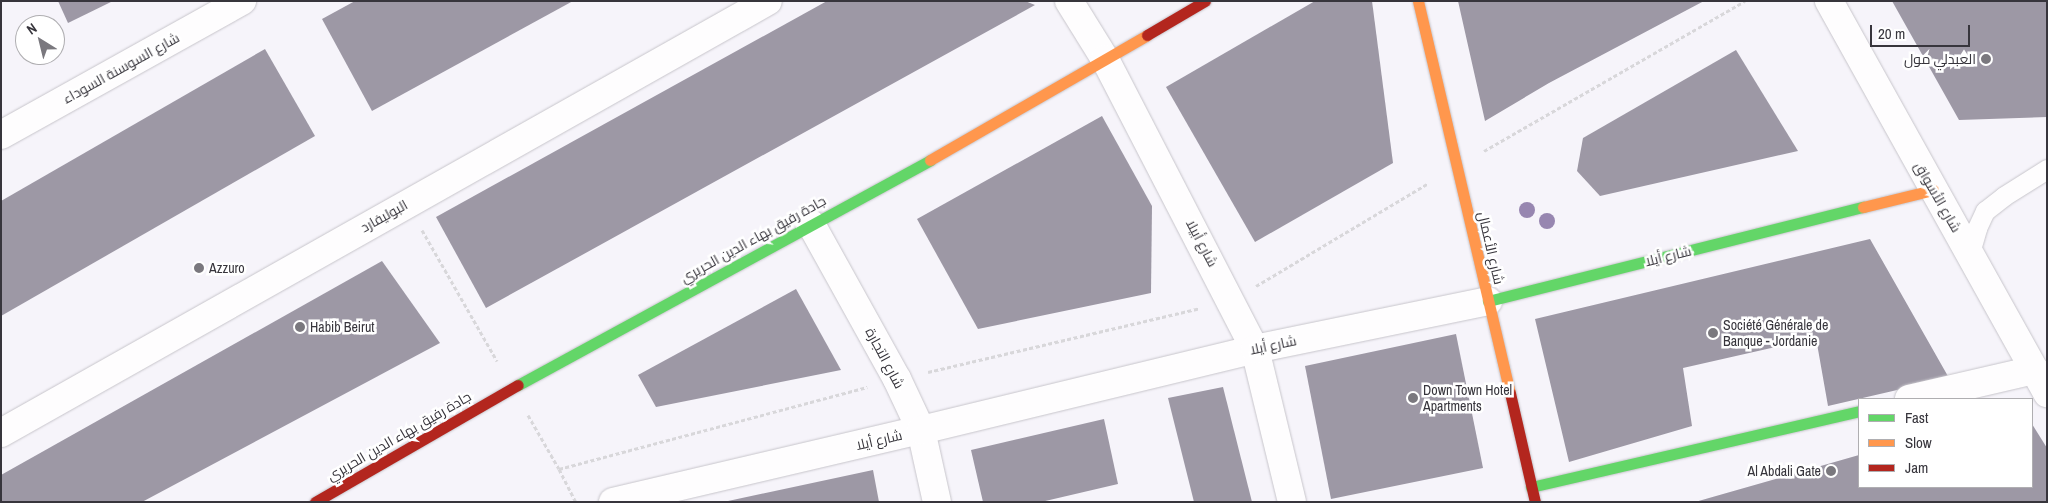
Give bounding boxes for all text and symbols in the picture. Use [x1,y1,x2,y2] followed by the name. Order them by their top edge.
[15,15,65,65] north arrow
[1873,15,1973,47] scale bar
[23,19,40,38] text: N
[1878,23,1905,44] text: 20 m
[60,29,182,107] street label: شارع السوسنة السوداء
[1904,51,1976,67] place label: العبدلي مول
[1980,53,1992,65] marker: العبدلي مول
[1911,159,1965,235] street label: شارع الأسواق
[677,192,829,286] street label: جادة رفيق بهاء الدين الحريري
[357,196,411,236] street label: البوليفارد
[1474,210,1508,286] street label: شارع الأعمال
[1183,216,1221,270] street label: شارع أبيلا
[1643,242,1693,270] street label: شارع أيلا
[209,260,245,276] place label: Azzuro
[193,262,205,274] marker: Azzuro
[1723,317,1828,350] place label: Société Générale de Banque - Jordanie
[310,319,374,335] place label: Habib Beirut
[294,321,306,333] marker: Habib Beirut
[862,325,908,391] street label: شارع التجارة
[1707,327,1719,339] marker: Société Générale de Banque - Jordanie
[1248,332,1298,358] street label: شارع أيلا
[1423,382,1512,414] place label: Down Town Hotel Apartments
[324,388,474,484] street label: جادة رفيق بهاء الدين الحريري
[1407,392,1419,404] marker: Down Town Hotel Apartments
[1858,398,2033,488] legend
[1905,407,1928,428] text: Fast
[854,427,904,453] street label: شارع أيلا
[1905,432,1932,453] text: Slow
[1905,457,1928,478] text: Jam
[1747,463,1821,479] place label: Al Abdali Gate
[1825,465,1837,477] marker: Al Abdali Gate

